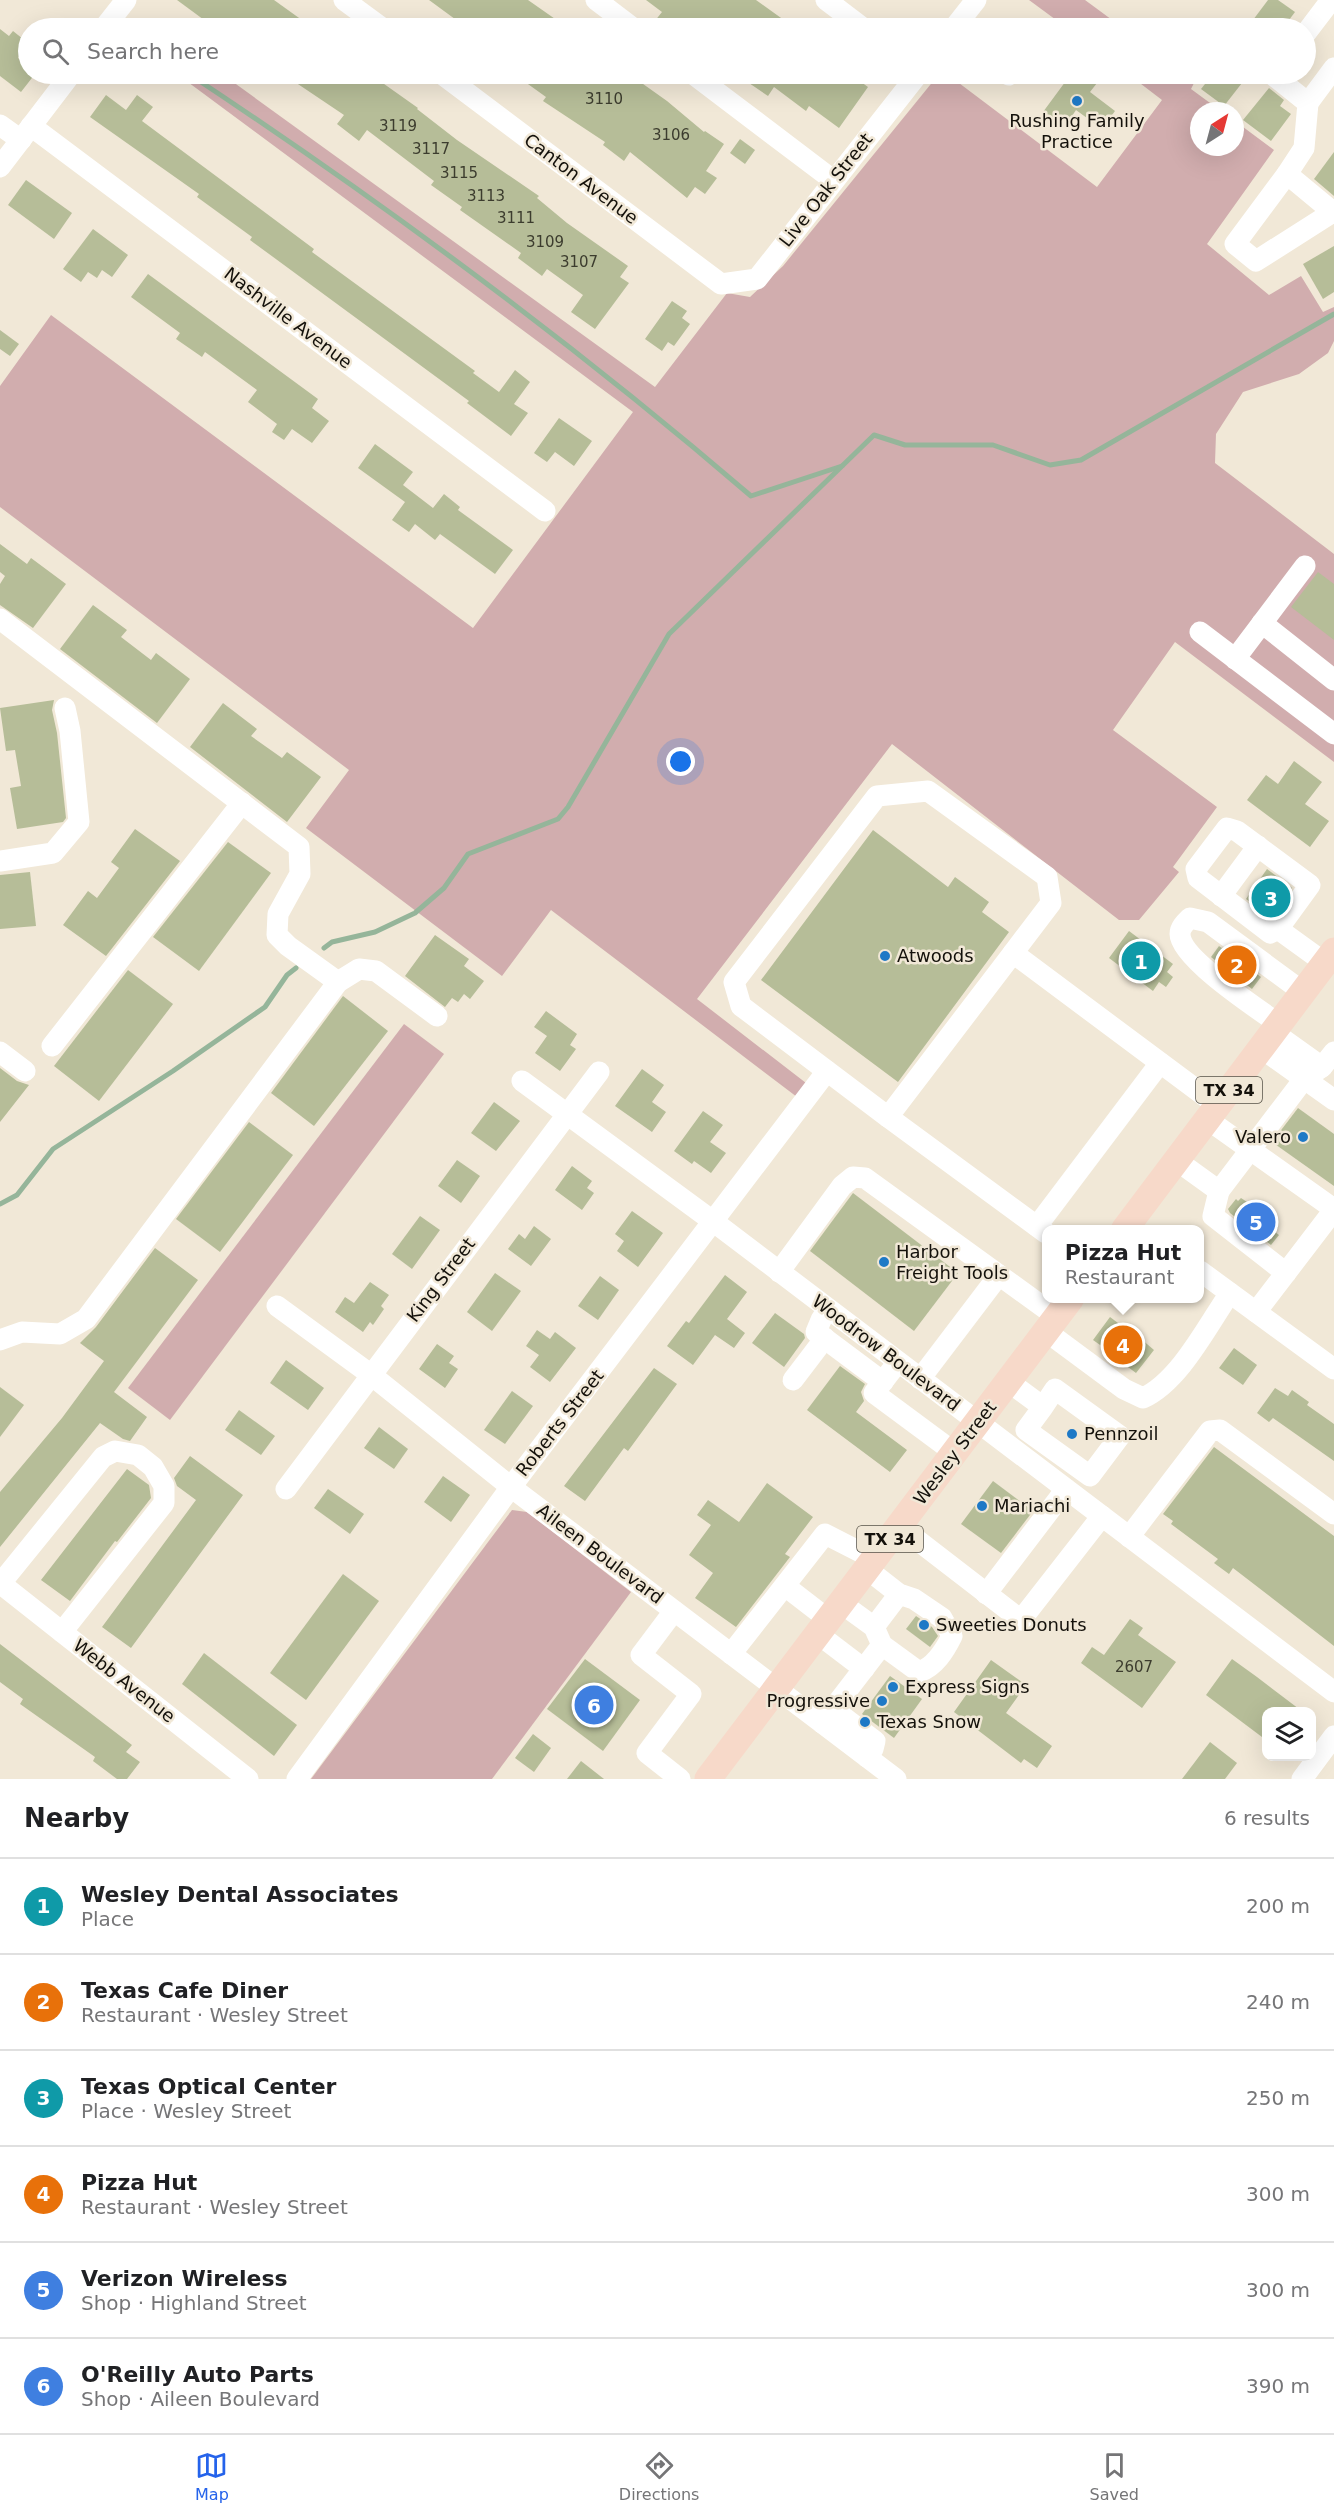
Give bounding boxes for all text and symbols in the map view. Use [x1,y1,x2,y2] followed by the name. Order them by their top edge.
[18,18,1316,84] search box
[39,35,72,68] icon: search
[87,39,219,64] text: Search here
[585,90,623,108] house number: 3110
[1070,94,1084,108] marker: Rushing Family Practice
[1190,102,1244,156] north arrow
[1009,110,1145,152] place label: Rushing Family Practice
[379,117,417,135] house number: 3119
[652,126,690,144] house number: 3106
[520,129,642,228] street label: Canton Avenue
[775,129,877,251] street label: Live Oak Street
[412,140,450,158] house number: 3117
[440,164,478,182] house number: 3115
[467,187,505,205] house number: 3113
[497,209,535,227] house number: 3111
[526,233,564,251] house number: 3109
[560,253,598,271] house number: 3107
[220,263,356,373] street label: Nashville Avenue
[666,747,695,776] your location
[1252,876,1290,920] pin: 3
[1122,938,1160,984] pin: 1
[1218,942,1256,988] pin: 2
[897,945,974,966] place label: Atwoods
[878,949,892,963] marker: Atwoods
[1196,1077,1262,1103] road number: TX 34
[1235,1126,1291,1147] place label: Valero
[1296,1130,1310,1144] marker: Valero
[1236,1200,1276,1244] pin: 5
[1042,1225,1204,1303] popup
[402,1233,479,1326] street label: King Street
[1065,1240,1181,1265] text: Pizza Hut
[896,1241,1008,1283] place label: Harbor Freight Tools
[877,1255,891,1269] marker: Harbor Freight Tools
[1065,1265,1174,1289] text: Restaurant
[808,1290,964,1415] street label: Woodrow Boulevard
[1104,1322,1142,1368] pin: 4
[511,1365,608,1480] street label: Roberts Street
[909,1397,1000,1509] street label: Wesley Street
[1084,1423,1159,1444] place label: Pennzoil
[1065,1427,1079,1441] marker: Pennzoil
[994,1495,1070,1516] place label: Mariachi
[533,1499,668,1608] street label: Aileen Boulevard
[975,1499,989,1513] marker: Mariachi
[857,1526,923,1552] road number: TX 34
[936,1614,1087,1635] place label: Sweeties Donuts
[917,1618,931,1632] marker: Sweeties Donuts
[69,1634,179,1727] street label: Webb Avenue
[1115,1658,1153,1676] house number: 2607
[905,1676,1030,1697] place label: Express Signs
[886,1680,900,1694] marker: Express Signs
[574,1682,614,1728] pin: 6
[766,1690,870,1711] place label: Progressive
[875,1694,889,1708] marker: Progressive
[1262,1707,1316,1761] map controls
[1262,1707,1316,1761] button: layers
[876,1711,981,1732] place label: Texas Snow
[858,1715,872,1729] marker: Texas Snow
[24,1803,129,1833] text: Nearby
[1224,1806,1310,1830] text: 6 results
[81,1882,399,1907] text: Wesley Dental Associates
[37,1894,50,1918] text: 1
[1246,1894,1310,1918] text: 200 m
[81,1907,134,1931] text: Place
[81,1978,288,2003] text: Texas Cafe Diner
[37,1990,50,2014] text: 2
[1246,1990,1310,2014] text: 240 m
[81,2003,348,2027] text: Restaurant · Wesley Street
[81,2074,336,2099] text: Texas Optical Center
[37,2086,50,2110] text: 3
[1246,2086,1310,2110] text: 250 m
[81,2099,291,2123] text: Place · Wesley Street
[81,2170,197,2195] text: Pizza Hut
[37,2182,50,2206] text: 4
[1246,2182,1310,2206] text: 300 m
[81,2195,348,2219] text: Restaurant · Wesley Street
[81,2266,288,2291] text: Verizon Wireless
[37,2278,50,2302] text: 5
[1246,2278,1310,2302] text: 300 m
[81,2291,307,2315] text: Shop · Highland Street
[81,2362,314,2387] text: O'Reilly Auto Parts
[37,2374,50,2398] text: 6
[1246,2374,1310,2398] text: 390 m
[81,2387,320,2411] text: Shop · Aileen Boulevard
[195,2449,229,2504] tab: Map
[619,2449,699,2504] tab: Directions
[1090,2449,1139,2504] tab: Saved

